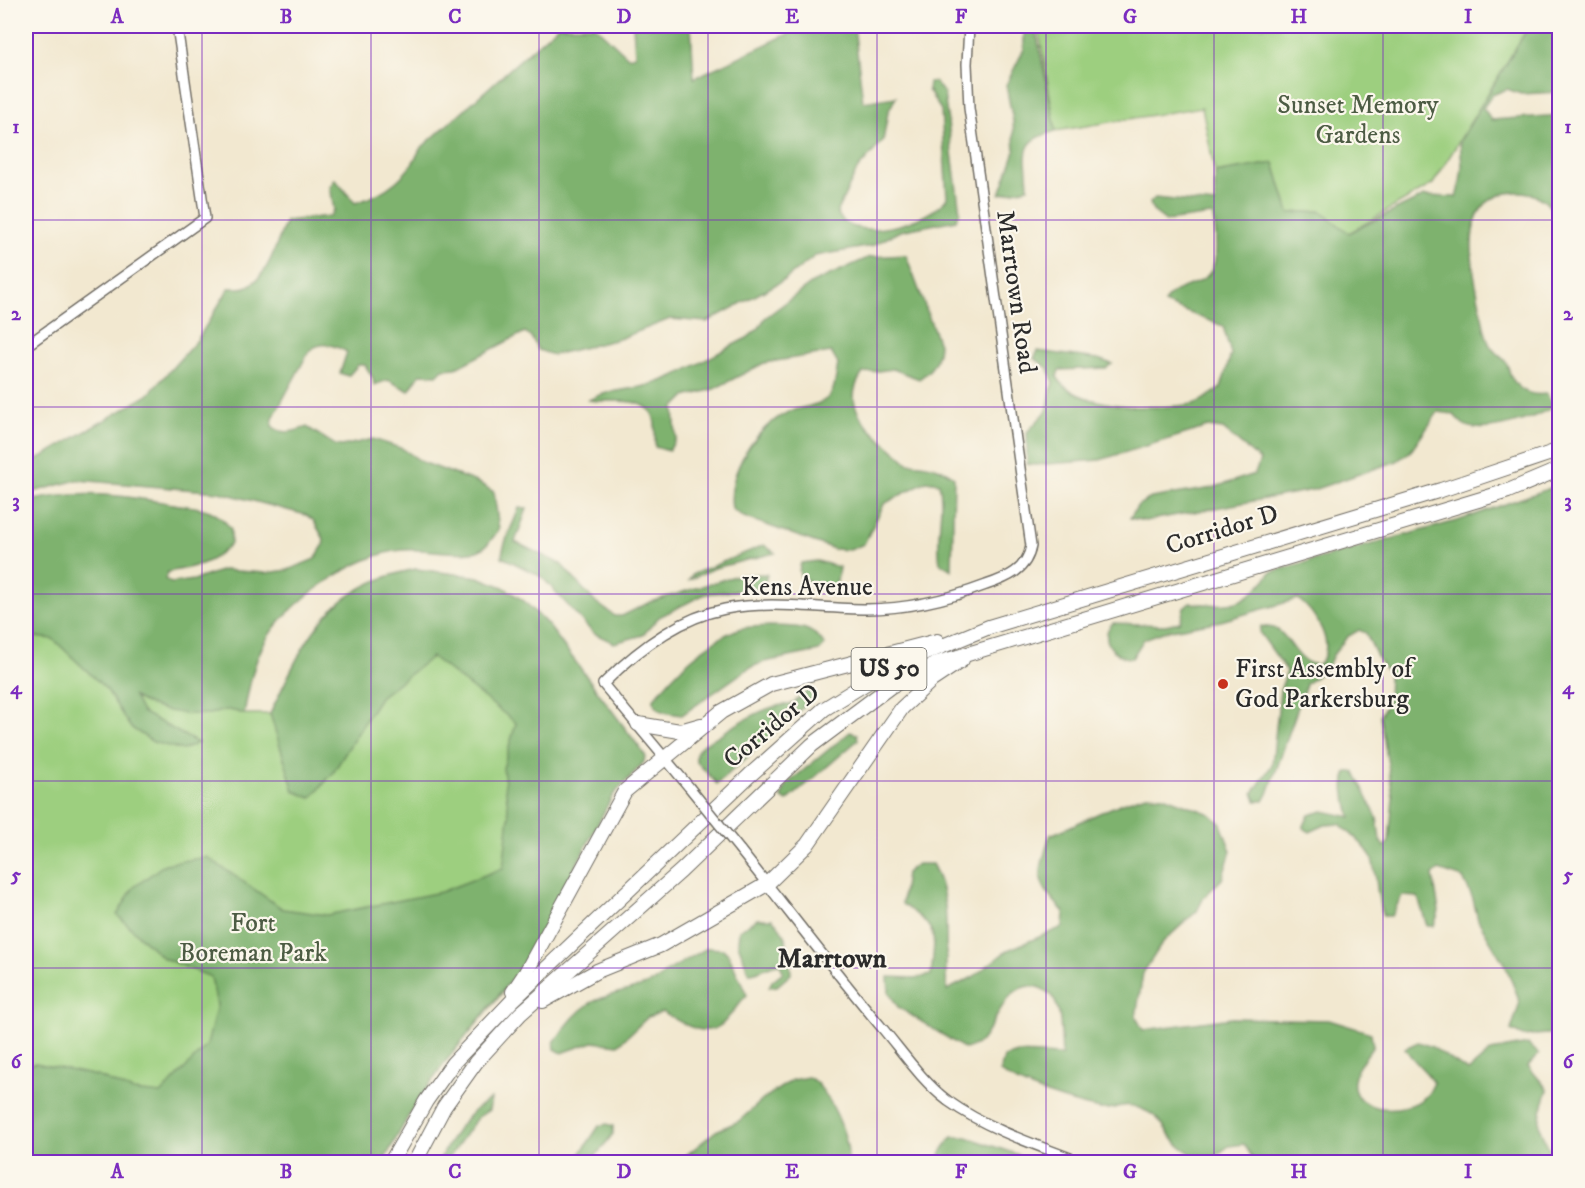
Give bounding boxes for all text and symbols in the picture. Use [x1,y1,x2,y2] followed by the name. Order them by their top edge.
[110,5,125,30] text: A
[280,5,292,30] text: B
[448,5,462,30] text: C
[617,5,632,30] text: D
[785,5,799,30] text: E
[955,5,968,30] text: F
[1123,5,1137,30] text: G
[1291,5,1308,30] text: H
[1464,5,1472,30] text: I
[1277,89,1439,152] park label: Sunset Memory Gardens
[12,115,20,140] text: 1
[1564,115,1572,140] text: 1
[988,208,1044,376] street label: Marrtown Road
[11,302,22,327] text: 2
[1563,302,1574,327] text: 2
[12,489,20,514] text: 3
[1564,489,1572,514] text: 3
[1162,497,1282,563] street label: Corridor D
[741,571,873,604] street label: Kens Avenue
[852,648,926,690] road number: US 50
[1235,653,1416,716] place label: First Assembly of God Parkersburg
[10,676,23,701] text: 4
[717,676,827,776] street label: Corridor D
[1562,676,1575,701] text: 4
[1216,677,1230,691] marker: First Assembly of God Parkersburg
[10,863,21,888] text: 5
[1562,863,1573,888] text: 5
[179,907,327,970] park label: Fort Boreman Park
[777,942,888,976] district label: Marrtown
[11,1050,23,1075] text: 6
[1563,1050,1575,1075] text: 6
[110,1160,125,1185] text: A
[280,1160,292,1185] text: B
[448,1160,462,1185] text: C
[617,1160,632,1185] text: D
[785,1160,799,1185] text: E
[955,1160,968,1185] text: F
[1123,1160,1137,1185] text: G
[1291,1160,1308,1185] text: H
[1464,1160,1472,1185] text: I

